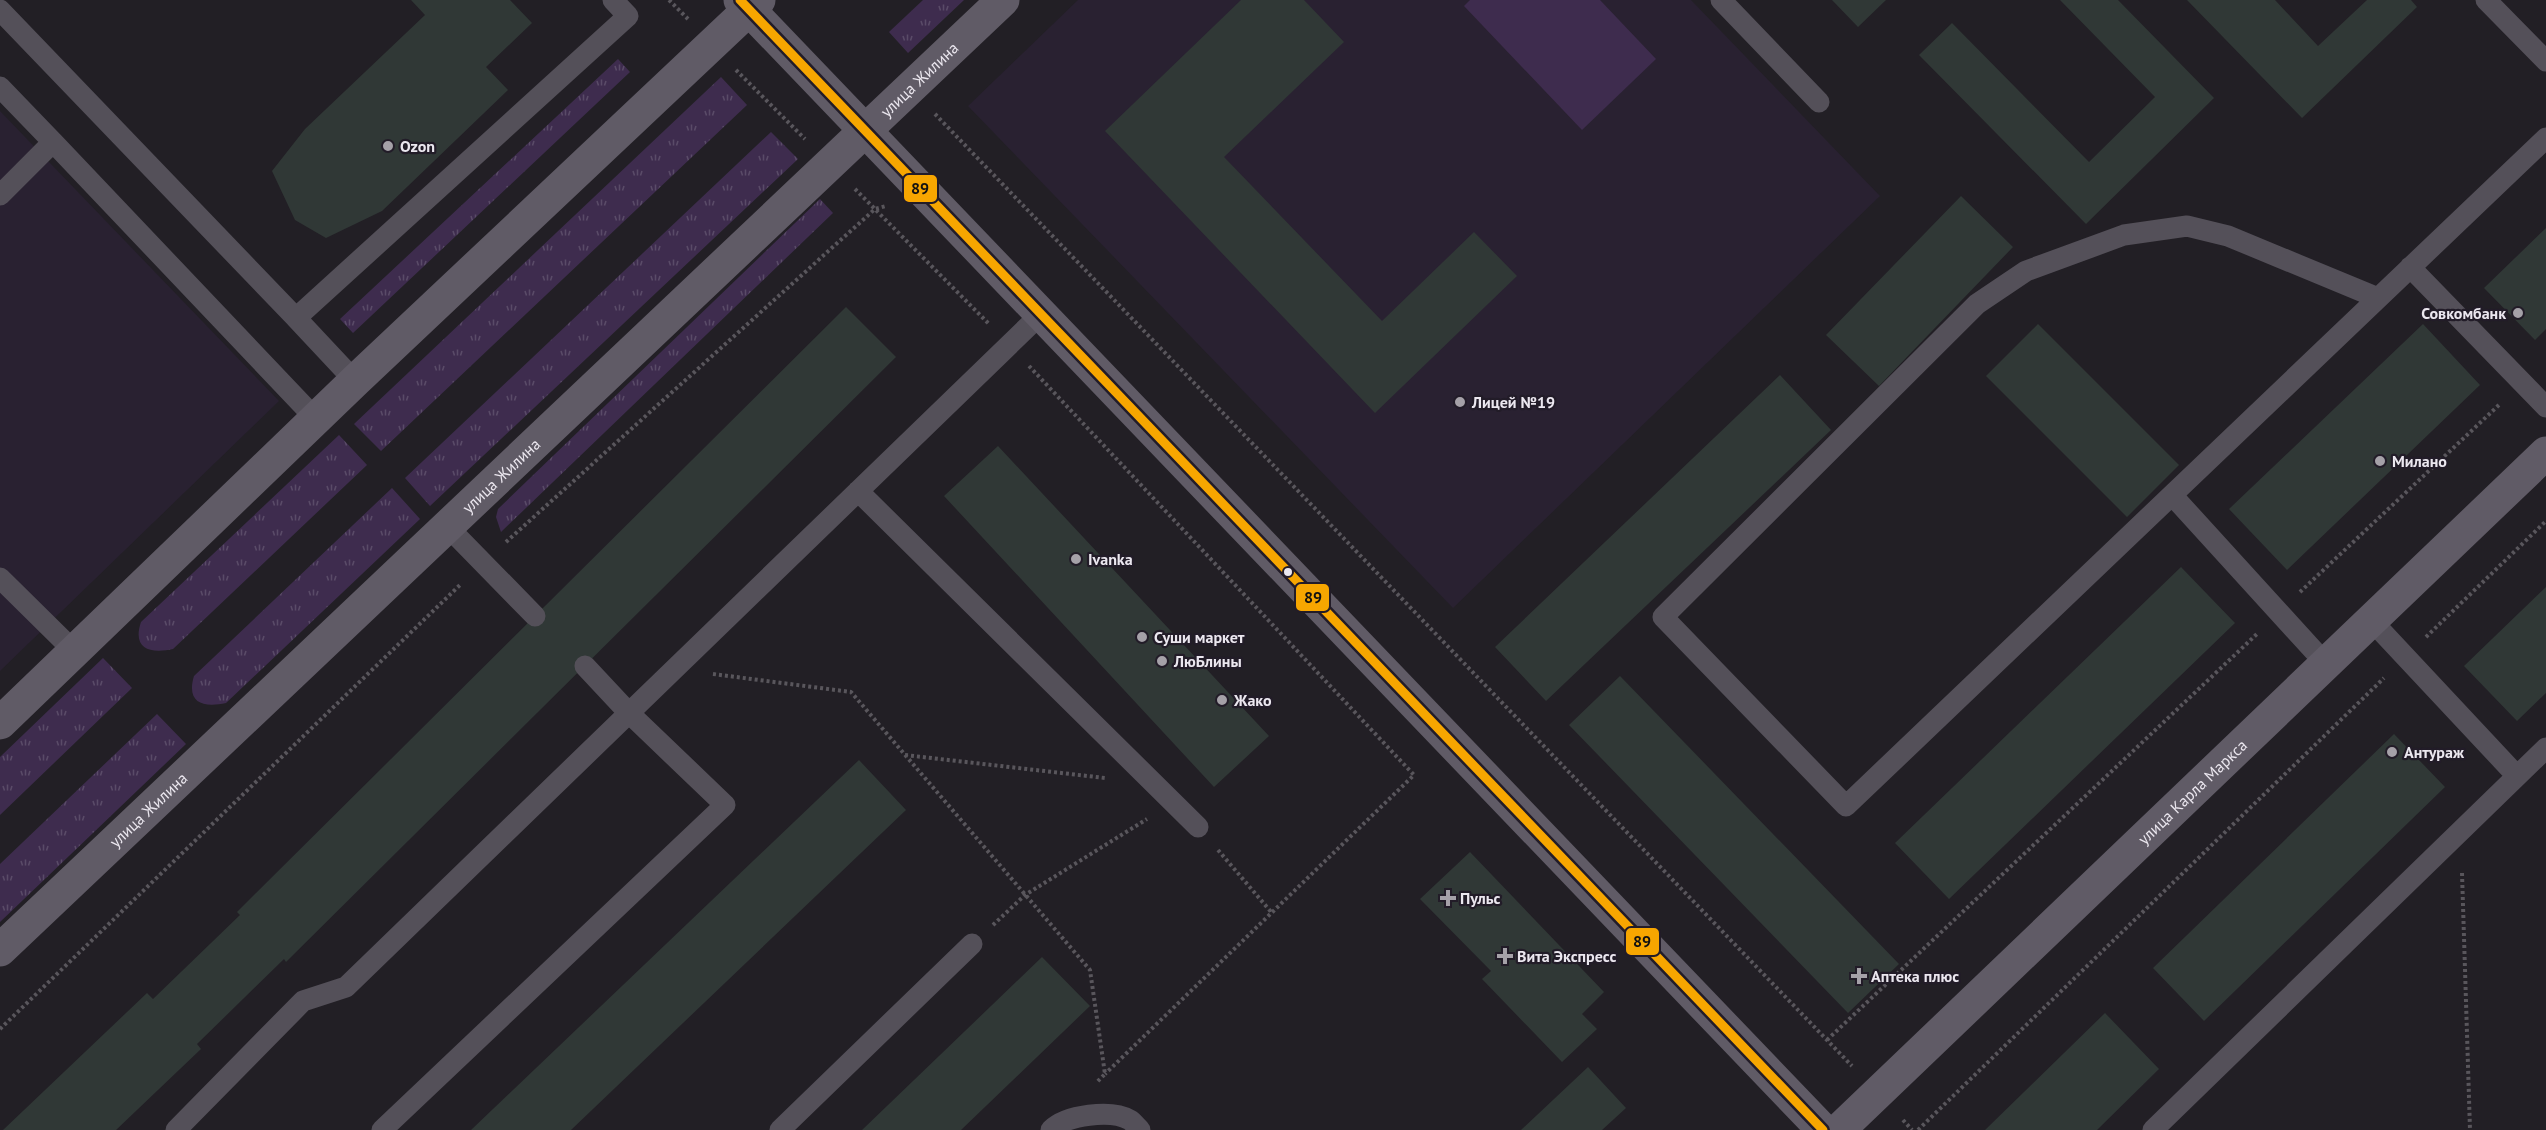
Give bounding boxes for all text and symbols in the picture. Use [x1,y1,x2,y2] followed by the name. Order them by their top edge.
[876,38,962,121] street label: улица Жилина
[400,136,435,156] place label: Ozon
[381,139,395,153] marker: Ozon
[903,174,938,203] line badge: 89
[911,178,929,198] text: 89
[2421,303,2506,323] place label: Совкомбанк
[2511,306,2525,320] marker: Совкомбанк
[1471,392,1555,412] place label: Лицей №19
[1453,395,1467,409] marker: Лицей №19
[458,434,544,517] street label: улица Жилина
[2392,451,2447,471] place label: Милано
[2373,454,2387,468] marker: Милано
[1088,549,1133,569] place label: Ivanka
[1069,552,1083,566] marker: Ivanka
[1282,566,1294,578] unlabelled marker
[1295,583,1330,612] line badge: 89
[1304,587,1322,607] text: 89
[1154,627,1245,647] place label: Суши маркет
[1135,630,1149,644] marker: Суши маркет
[1173,651,1242,671] place label: ЛюБлины
[1155,654,1169,668] marker: ЛюБлины
[1233,690,1272,710] place label: Жако
[1215,693,1229,707] marker: Жако
[2133,735,2251,849] street label: улица Карла Маркса
[2404,742,2465,762] place label: Антураж
[2385,745,2399,759] marker: Антураж
[105,768,191,851] street label: улица Жилина
[1460,888,1500,908] place label: Пульс
[1441,891,1455,905] marker: Пульс
[1625,927,1660,956] line badge: 89
[1633,931,1651,951] text: 89
[1517,946,1616,966] place label: Вита Экспресс
[1498,949,1512,963] marker: Вита Экспресс
[1871,966,1959,986] place label: Аптека плюс
[1852,969,1866,983] marker: Аптека плюс

